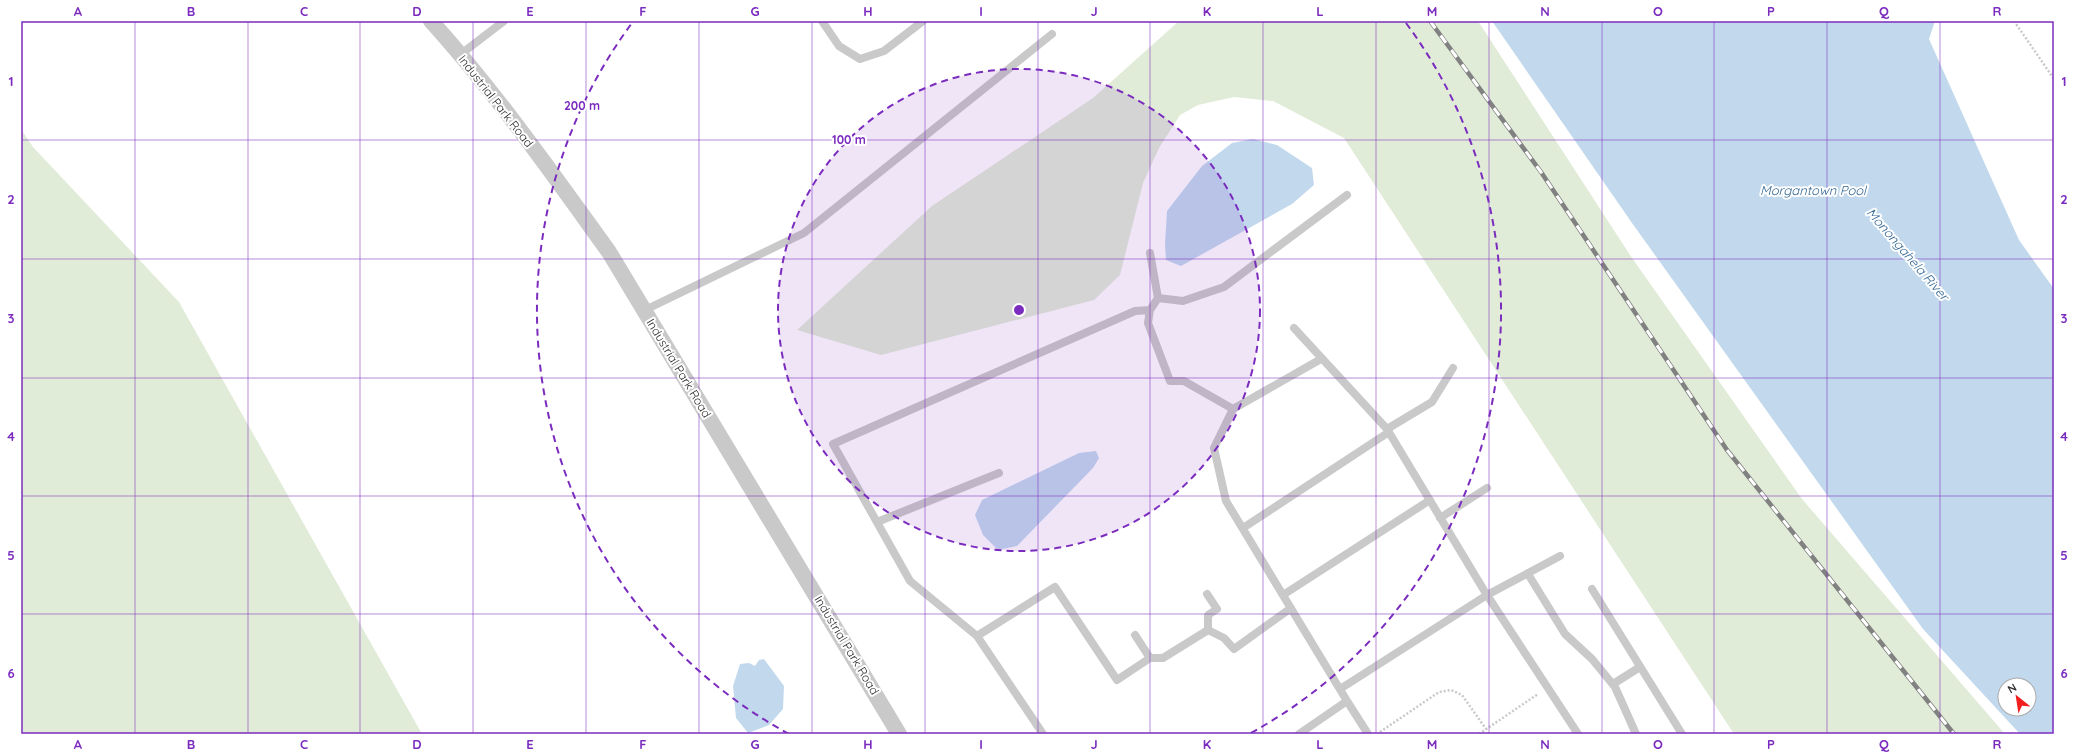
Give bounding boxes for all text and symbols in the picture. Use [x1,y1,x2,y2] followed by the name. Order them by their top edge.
[74,3,83,19] text: A
[187,3,195,19] text: B
[300,3,308,19] text: C
[412,3,422,19] text: D
[526,3,534,19] text: E
[639,3,647,19] text: F
[750,3,760,19] text: G
[863,3,873,19] text: H
[979,3,983,19] text: I
[1090,3,1098,19] text: J
[1203,3,1212,19] text: K
[1316,3,1324,19] text: L
[1427,3,1437,19] text: M
[1540,3,1550,19] text: N
[1653,3,1663,19] text: O
[1767,3,1775,19] text: P
[1879,3,1890,19] text: Q
[1993,3,2002,19] text: R
[455,52,537,150] street label: Industrial Park Road
[8,73,14,89] text: 1
[2061,73,2067,89] text: 1
[564,98,600,113] text: 200 m
[832,132,866,147] text: 100 m
[1760,182,1868,198] water label: Morgantown Pool
[7,191,15,207] text: 2
[2060,191,2068,207] text: 2
[1864,205,1954,305] water label: Monongahela River
[1012,303,1026,317] centre of rings
[8,310,15,326] text: 3
[2061,310,2068,326] text: 3
[644,316,714,420] street label: Industrial Park Road
[7,428,15,444] text: 4
[2060,428,2068,444] text: 4
[7,547,15,563] text: 5
[2060,547,2068,563] text: 5
[812,593,882,697] street label: Industrial Park Road
[7,665,15,681] text: 6
[2060,665,2068,681] text: 6
[1997,677,2037,717] north arrow
[2005,680,2019,696] text: N
[74,736,83,752] text: A
[187,736,195,752] text: B
[300,736,308,752] text: C
[412,736,422,752] text: D
[526,736,534,752] text: E
[639,736,647,752] text: F
[750,736,760,752] text: G
[863,736,873,752] text: H
[979,736,983,752] text: I
[1090,736,1098,752] text: J
[1203,736,1212,752] text: K
[1316,736,1324,752] text: L
[1427,736,1437,752] text: M
[1540,736,1550,752] text: N
[1653,736,1663,752] text: O
[1767,736,1775,752] text: P
[1879,736,1890,752] text: Q
[1993,736,2002,752] text: R

